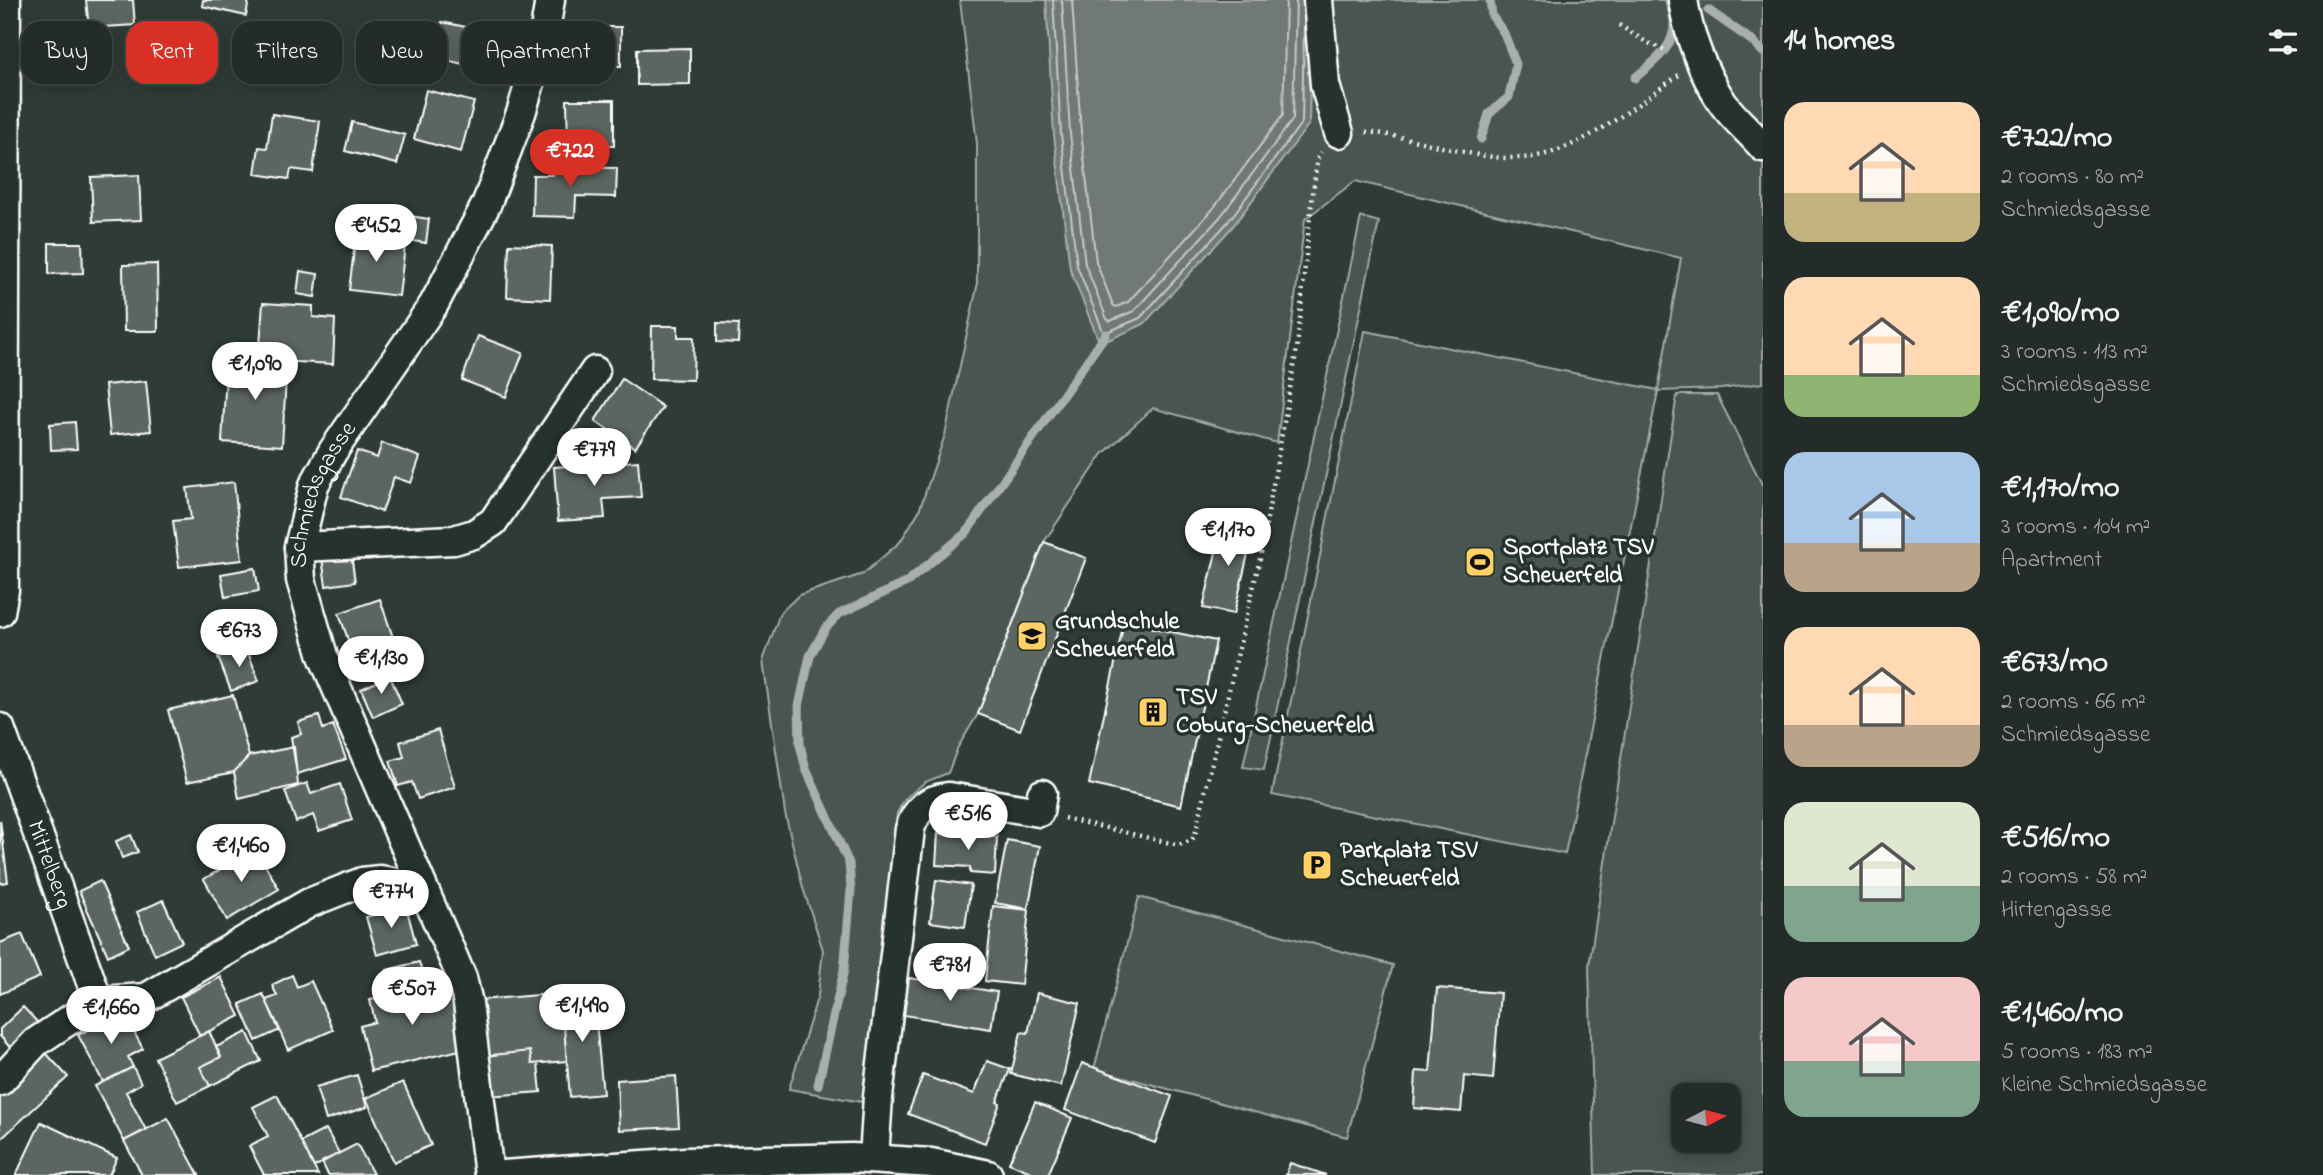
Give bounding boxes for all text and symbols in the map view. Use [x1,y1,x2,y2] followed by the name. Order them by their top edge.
[1784,20,1895,64] text: 14 homes
[21,21,112,84] chip: Buy
[126,21,218,84] chip: Rent
[232,21,342,84] chip: Filters
[356,21,447,84] chip: New
[461,21,615,84] chip: Apartment
[2264,23,2302,61] icon: filters
[2001,117,2112,161] text: €722/mo
[529,130,611,189] pin: €722
[1840,130,1924,214] icon: home
[546,135,594,168] text: €722
[2001,161,2144,194] text: 2 rooms · 80 m²
[2001,194,2150,227] text: Schmiedsgasse
[335,204,417,264] pin: €452
[351,210,401,243] text: €452
[2001,292,2120,336] text: €1,090/mo
[1840,305,1924,389] icon: home
[2001,336,2148,369] text: 3 rooms · 113 m²
[198,342,312,402] pin: €1,090
[228,348,282,381] text: €1,090
[2001,369,2150,402] text: Schmiedsgasse
[281,414,366,569] street label: Schmiedsgasse
[553,428,635,488] pin: €779
[573,434,615,467] text: €779
[2001,467,2120,511] text: €1,170/mo
[1840,480,1924,564] icon: home
[1171,508,1285,568] pin: €1,170
[2001,511,2150,544] text: 3 rooms · 104 m²
[1201,514,1255,547] text: €1,170
[1503,531,1654,594] place label: Sportplatz TSV Scheuerfeld
[2001,544,2102,577] text: Apartment
[1463,545,1497,579] sports icon: Sportplatz TSV Scheuerfeld
[1055,605,1180,668] place label: Grundschule Scheuerfeld
[198,610,280,669] pin: €673
[216,615,262,648] text: €673
[1015,619,1049,653] school or university icon: Grundschule Scheuerfeld
[324,636,438,696] pin: €1,130
[354,642,408,675] text: €1,130
[2001,642,2108,686] text: €673/mo
[1840,655,1924,739] icon: home
[1176,681,1374,745] place label: TSV Coburg-Scheuerfeld
[2001,686,2146,719] text: 2 rooms · 66 m²
[1136,695,1170,729] building icon: TSV Coburg-Scheuerfeld
[2001,719,2150,752] text: Schmiedsgasse
[927,792,1009,852] pin: €516
[945,798,991,831] text: €516
[17,815,81,913] street label: Mittelberg
[2001,817,2110,861] text: €516/mo
[184,824,298,884] pin: €1,460
[213,830,269,863] text: €1,460
[1840,830,1924,914] icon: home
[1340,834,1478,897] place label: Parkplatz TSV Scheuerfeld
[1300,848,1334,882] parking icon: Parkplatz TSV Scheuerfeld
[2001,861,2147,894] text: 2 rooms · 58 m²
[350,870,432,930] pin: €774
[369,876,413,909] text: €774
[2001,894,2112,927] text: Hirtengasse
[909,944,991,1003] pin: €781
[929,949,971,982] text: €781
[371,968,453,1027] pin: €507
[388,973,436,1006] text: €507
[525,984,639,1044] pin: €1,490
[54,986,168,1046] pin: €1,660
[555,990,609,1023] text: €1,490
[82,992,140,1025] text: €1,660
[2001,992,2123,1036] text: €1,460/mo
[1840,1005,1924,1089] icon: home
[2001,1036,2153,1069] text: 5 rooms · 183 m²
[2001,1069,2207,1102] text: Kleine Schmiedsgasse
[1671,1083,1741,1153] north arrow
[1671,1083,1741,1153] map controls

